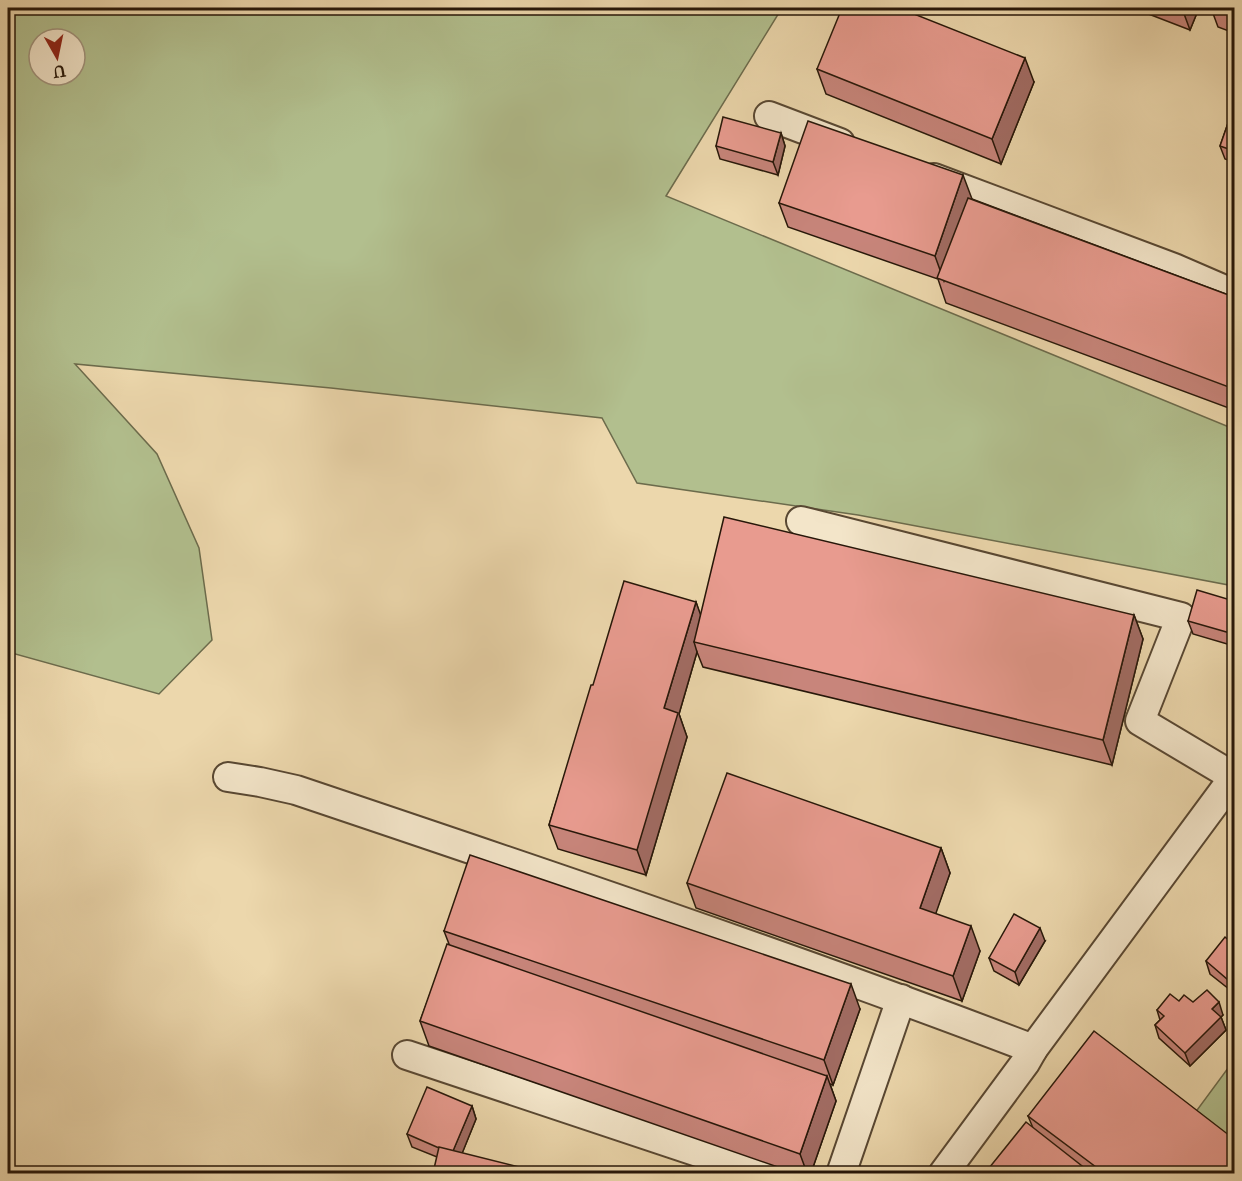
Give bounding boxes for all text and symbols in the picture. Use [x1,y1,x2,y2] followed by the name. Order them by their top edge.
[27,27,87,87] north arrow
[51,61,67,82] text: U

